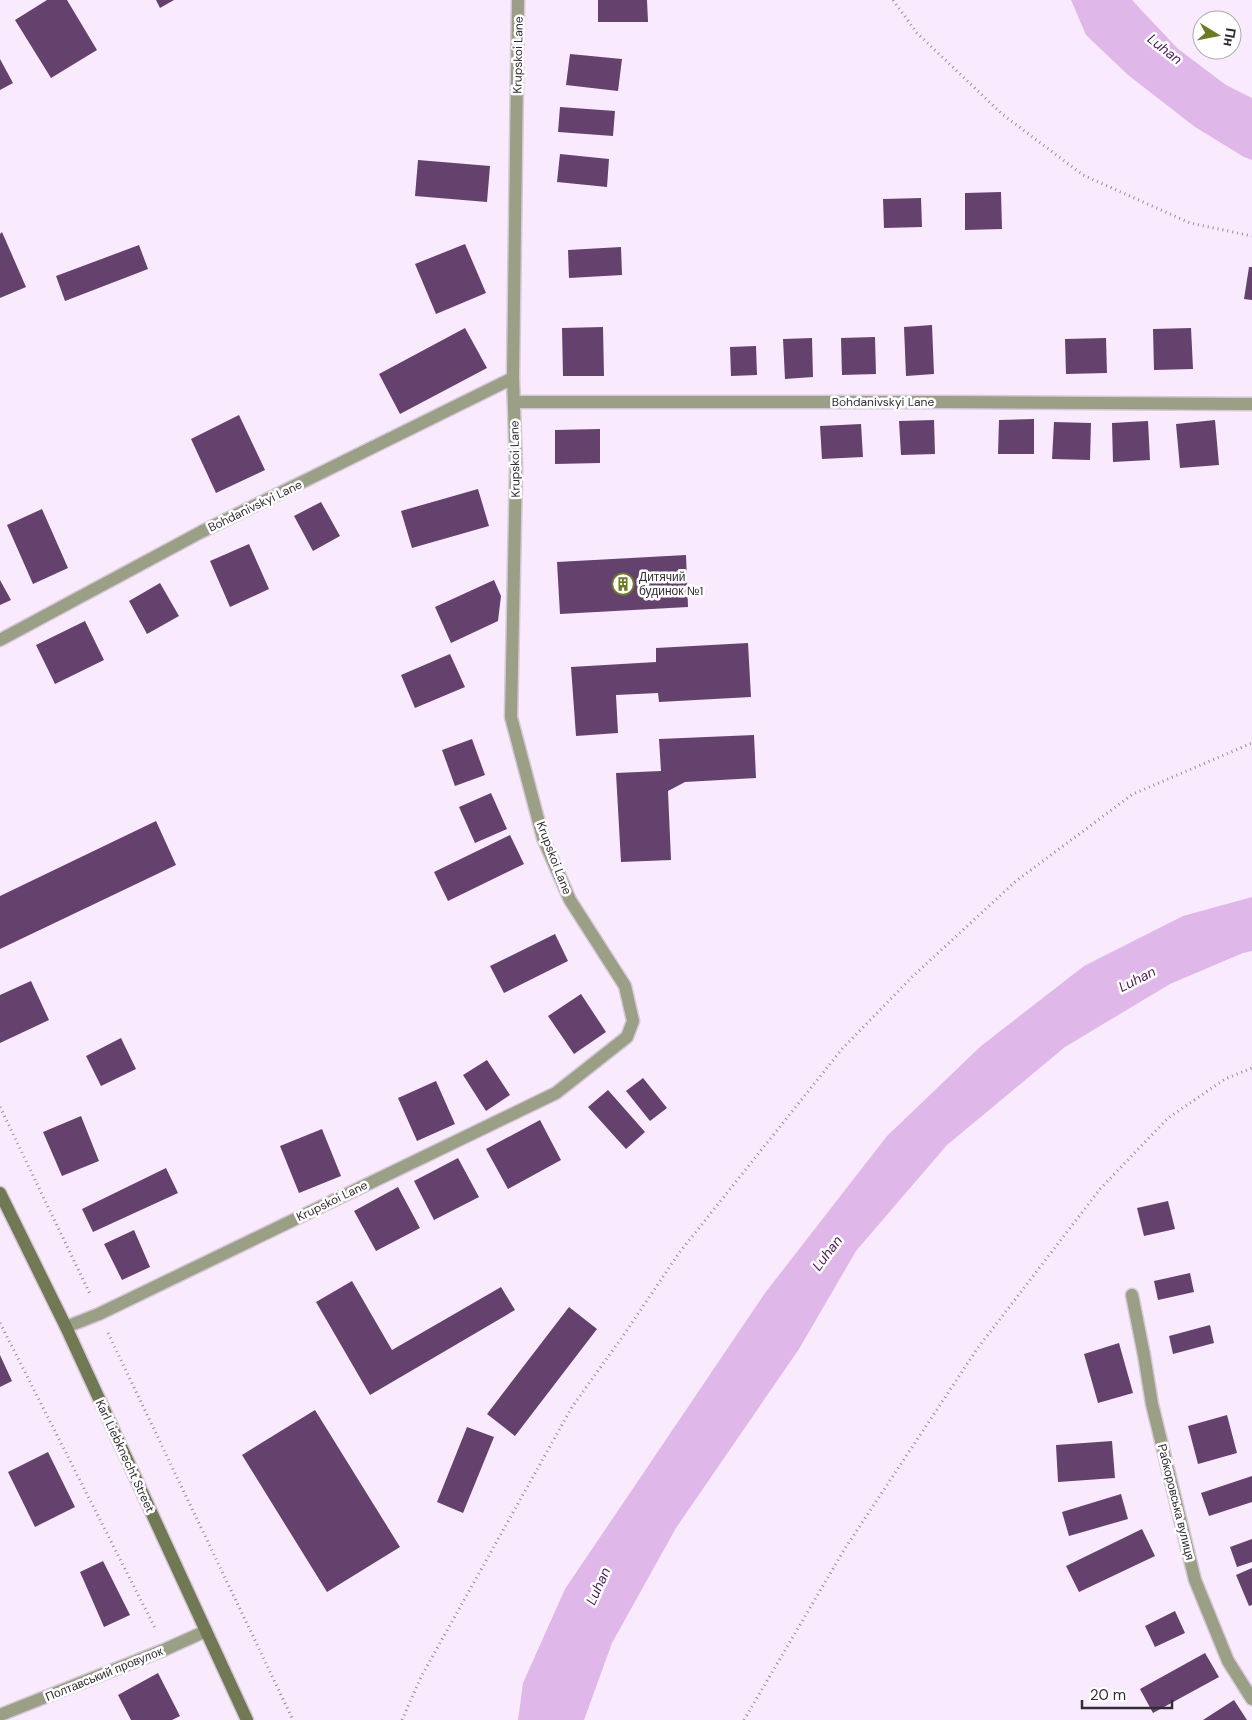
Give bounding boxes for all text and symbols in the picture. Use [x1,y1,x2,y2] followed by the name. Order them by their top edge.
[1192,10,1242,60] north arrow
[509,16,527,94] street label: Krupskoi Lane
[1219,27,1240,48] text: Пн
[1144,30,1186,68] water label: Luhan
[832,394,934,410] street label: Bohdanivskyi Lane
[506,420,524,498] street label: Krupskoi Lane
[205,476,305,536] street label: Bohdanivskyi Lane
[639,569,703,599] place label: Дитячий будинок №1
[611,572,635,596] building icon: Дитячий будинок №1
[533,819,575,897] street label: Krupskoi Lane
[1115,962,1159,996] water label: Luhan
[294,1177,370,1225] street label: Krupskoi Lane
[808,1232,846,1274] water label: Luhan
[92,1397,158,1515] street label: Karl Liebknecht Street
[1154,1442,1198,1562] street label: Рабкоровська вулиця
[582,1564,614,1608] water label: Luhan
[43,1643,166,1705] street label: Полтавський провулок
[1082,1678,1172,1710] scale bar
[1090,1685,1126,1705] text: 20 m

